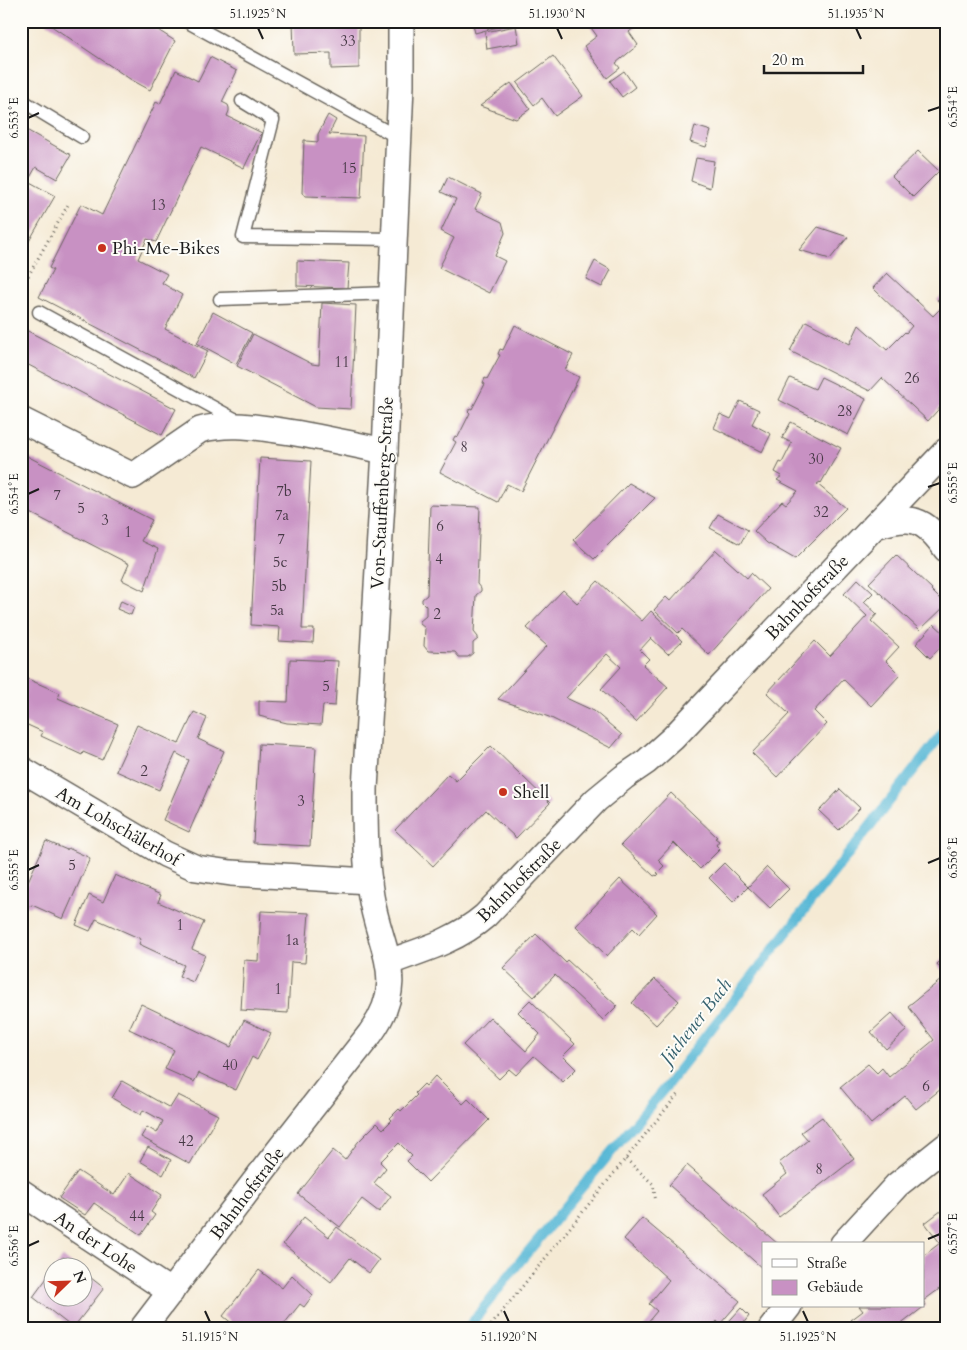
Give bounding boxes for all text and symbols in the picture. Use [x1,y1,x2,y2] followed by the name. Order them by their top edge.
[230,6,287,22] text: 51.1925°N
[529,6,586,22] text: 51.1930°N
[828,6,885,22] text: 51.1935°N
[340,31,356,51] house number: 33
[764,42,863,74] scale bar
[772,50,804,70] text: 20 m
[945,86,961,128] text: 6.554°E
[6,97,22,139] text: 6.553°E
[341,158,357,178] house number: 15
[150,195,166,215] house number: 13
[112,236,220,261] place label: Phi-Me-Bikes
[96,242,108,254] marker: Phi-Me-Bikes
[334,352,350,372] house number: 11
[904,368,920,388] house number: 26
[365,396,400,590] street label: Von-Stauffenberg-Straße
[837,401,853,421] house number: 28
[460,437,468,457] house number: 8
[808,449,824,469] house number: 30
[945,462,961,504] text: 6.555°E
[6,473,22,515] text: 6.554°E
[276,481,292,501] house number: 7b
[53,485,61,505] house number: 7
[77,498,85,518] house number: 5
[813,502,829,522] house number: 32
[275,505,290,525] house number: 7a
[101,510,109,530] house number: 3
[436,516,444,536] house number: 6
[124,522,132,542] house number: 1
[277,529,285,549] house number: 7
[435,549,443,569] house number: 4
[760,549,855,646] street label: Bahnhofstraße
[273,552,287,572] house number: 5c
[271,576,287,596] house number: 5b
[270,600,285,620] house number: 5a
[433,604,441,624] house number: 2
[322,676,330,696] house number: 5
[140,761,148,781] house number: 2
[513,780,550,805] place label: Shell
[51,781,188,874] street label: Am Lohschälerhof
[497,786,509,798] marker: Shell
[297,791,305,811] house number: 3
[472,833,567,928] street label: Bahnhofstraße
[945,837,961,879] text: 6.556°E
[6,849,22,891] text: 6.555°E
[68,855,76,875] house number: 5
[176,915,184,935] house number: 1
[285,930,300,950] house number: 1a
[651,973,738,1073] water label: Jüchener Bach
[274,979,282,999] house number: 1
[222,1055,238,1075] house number: 40
[922,1076,930,1096] house number: 6
[178,1131,194,1151] house number: 42
[204,1142,291,1245] street label: Bahnhofstraße
[815,1159,823,1179] house number: 8
[49,1205,142,1280] street label: An der Lohe
[129,1206,145,1226] house number: 44
[945,1213,961,1255] text: 6.557°E
[6,1225,22,1267] text: 6.556°E
[762,1242,924,1308] legend
[807,1253,847,1273] text: Straße
[42,1258,92,1308] north arrow
[68,1268,91,1286] text: N
[807,1277,864,1297] text: Gebäude
[182,1329,239,1345] text: 51.1915°N
[481,1329,538,1345] text: 51.1920°N
[780,1329,837,1345] text: 51.1925°N

